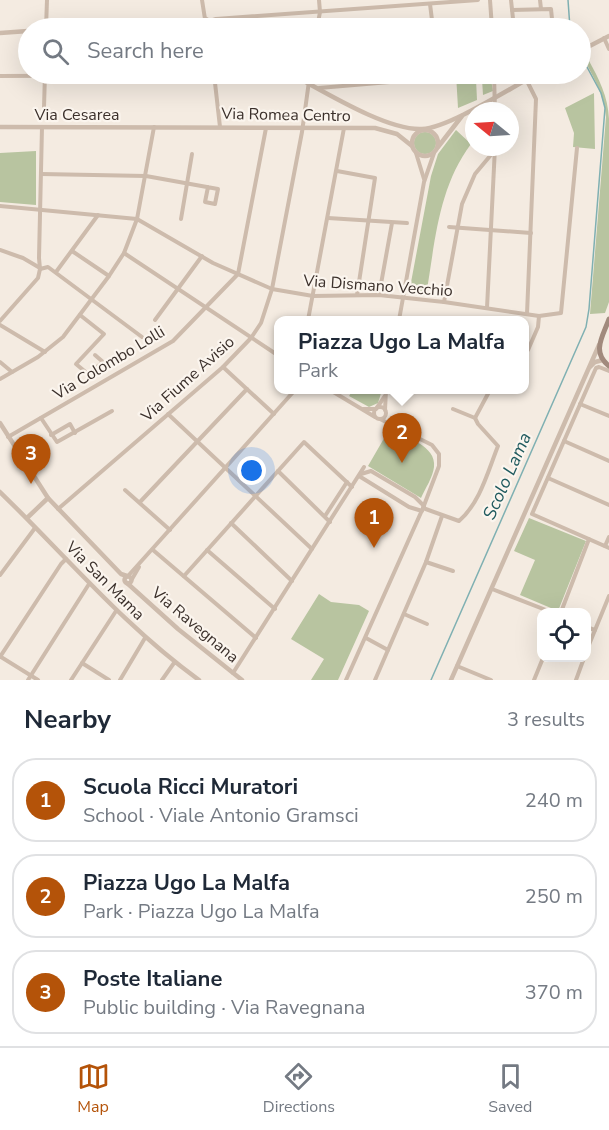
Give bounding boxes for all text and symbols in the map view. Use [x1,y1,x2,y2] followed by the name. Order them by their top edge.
[18,18,591,84] search box
[39,35,72,68] icon: search
[87,36,204,66] text: Search here
[465,102,519,156] north arrow
[220,103,351,127] street label: Via Romea Centro
[34,104,119,126] street label: Via Cesarea
[301,270,454,302] street label: Via Dismano Vecchio
[274,316,529,394] popup
[48,321,169,406] street label: Via Colombo Lolli
[298,327,505,357] text: Piazza Ugo La Malfa
[136,331,240,428] street label: Via Fiume Avisio
[298,357,338,384] text: Park
[382,414,422,463] pin: 2
[477,428,537,524] water label: Scolo Lama
[12,434,51,484] pin: 3
[237,456,266,485] your location
[354,498,394,548] pin: 1
[60,536,149,625] street label: Via San Mama
[146,581,243,668] street label: Via Ravegnana
[537,608,591,662] map controls
[537,608,591,662] button: locate
[24,702,111,737] text: Nearby
[507,706,585,733] text: 3 results
[83,772,298,802] text: Scuola Ricci Muratori
[40,787,52,814] text: 1
[525,787,583,814] text: 240 m
[83,802,359,829] text: School · Viale Antonio Gramsci
[83,868,290,898] text: Piazza Ugo La Malfa
[40,883,52,910] text: 2
[525,883,583,910] text: 250 m
[83,898,320,925] text: Park · Piazza Ugo La Malfa
[83,964,222,994] text: Poste Italiane
[40,979,52,1006] text: 3
[525,979,583,1006] text: 370 m
[83,994,365,1021] text: Public building · Via Ravegnana
[77,1060,110,1118] tab: Map
[263,1060,335,1118] tab: Directions
[488,1060,532,1118] tab: Saved

